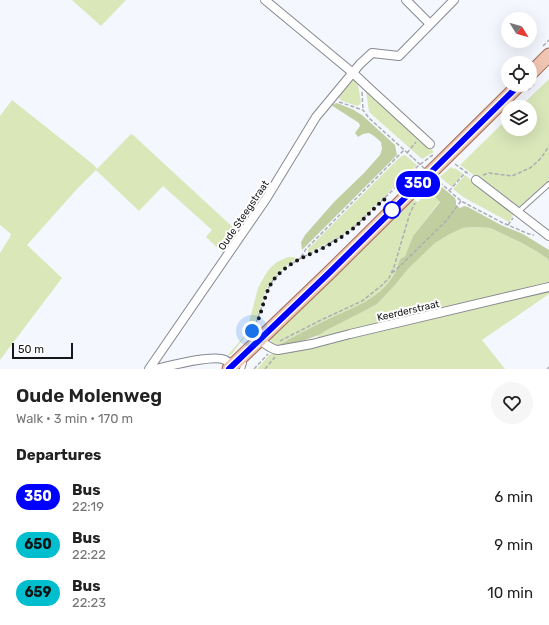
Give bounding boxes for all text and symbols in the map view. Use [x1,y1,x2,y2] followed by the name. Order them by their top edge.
[501,12,537,48] north arrow
[501,12,537,136] map controls
[501,56,537,92] button: locate
[501,100,537,136] button: layers
[395,171,441,197] line badge: 350
[404,175,432,192] text: 350
[216,178,272,253] street label: Oude Steegstraat
[383,201,401,219] unlabelled marker
[376,298,441,324] street label: Keerderstraat
[242,321,262,341] your location
[12,341,73,360] scale bar
[18,343,44,356] text: 50 m
[491,382,533,424] button: heart
[16,384,162,407] text: Oude Molenweg
[16,411,133,426] text: Walk · 3 min · 170 m
[16,446,101,464] text: Departures
[72,481,100,499] text: Bus
[24,488,52,505] text: 350
[494,488,533,506] text: 6 min
[72,499,104,514] text: 22:19
[72,529,100,547] text: Bus
[24,536,52,553] text: 650
[494,536,533,554] text: 9 min
[72,547,106,562] text: 22:22
[72,577,100,595] text: Bus
[24,584,52,601] text: 659
[487,584,533,602] text: 10 min
[72,595,106,610] text: 22:23

